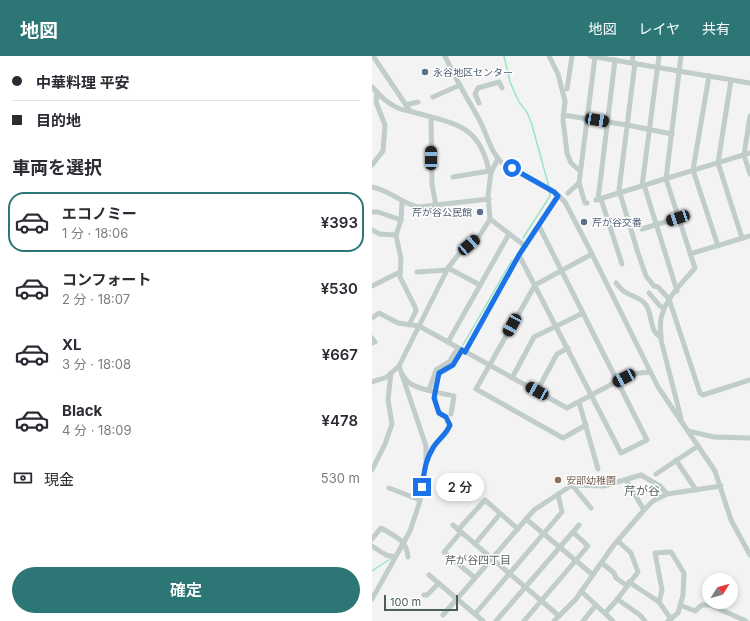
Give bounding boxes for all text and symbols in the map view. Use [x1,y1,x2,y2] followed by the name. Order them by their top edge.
[20,19,58,42] text: 地図
[588,20,616,37] text: 地図
[638,20,680,37] text: レイヤ
[702,20,730,37] text: 共有
[433,66,513,78] place label: 永谷地区センター
[420,67,430,77] marker: 永谷地区センター
[36,73,130,92] text: 中華料理 平安
[36,111,81,130] text: 目的地
[584,112,610,128] car
[425,146,437,170] car
[12,157,102,178] text: 車両を選択
[503,159,521,177] route start
[14,204,50,240] icon: car
[62,204,137,223] text: エコノミー
[412,206,472,218] place label: 芹が谷公民館
[475,207,485,217] marker: 芹が谷公民館
[665,209,691,227] car
[321,213,358,232] text: ¥393
[592,216,642,228] place label: 芹が谷交番
[579,217,589,227] marker: 芹が谷交番
[62,225,128,241] text: 1 分 · 18:06
[456,233,482,257] car
[14,270,50,306] icon: car
[62,270,152,289] text: コンフォート
[321,279,358,298] text: ¥530
[62,291,130,307] text: 2 分 · 18:07
[501,312,523,338] car
[62,335,82,354] text: XL
[14,336,50,372] icon: car
[322,345,358,364] text: ¥667
[62,356,131,372] text: 3 分 · 18:08
[611,367,637,389] car
[524,380,550,402] car
[62,401,102,420] text: Black
[14,402,50,438] icon: car
[322,411,358,430] text: ¥478
[62,422,131,438] text: 4 分 · 18:09
[12,467,34,489] icon: cash
[44,470,74,489] text: 現金
[321,470,360,486] text: 530 m
[436,473,484,501] callout: 2 分
[566,474,616,486] place label: 安部幼稚園
[553,475,563,485] marker: 安部幼稚園
[413,478,431,496] route end
[448,479,472,495] text: 2 分
[624,483,660,498] district label: 芹が谷
[445,553,511,567] district label: 芹が谷四丁目
[12,567,360,613] button: 確定
[702,573,738,609] north arrow
[702,573,738,609] map controls
[384,593,458,612] scale bar
[390,595,421,609] text: 100 m

